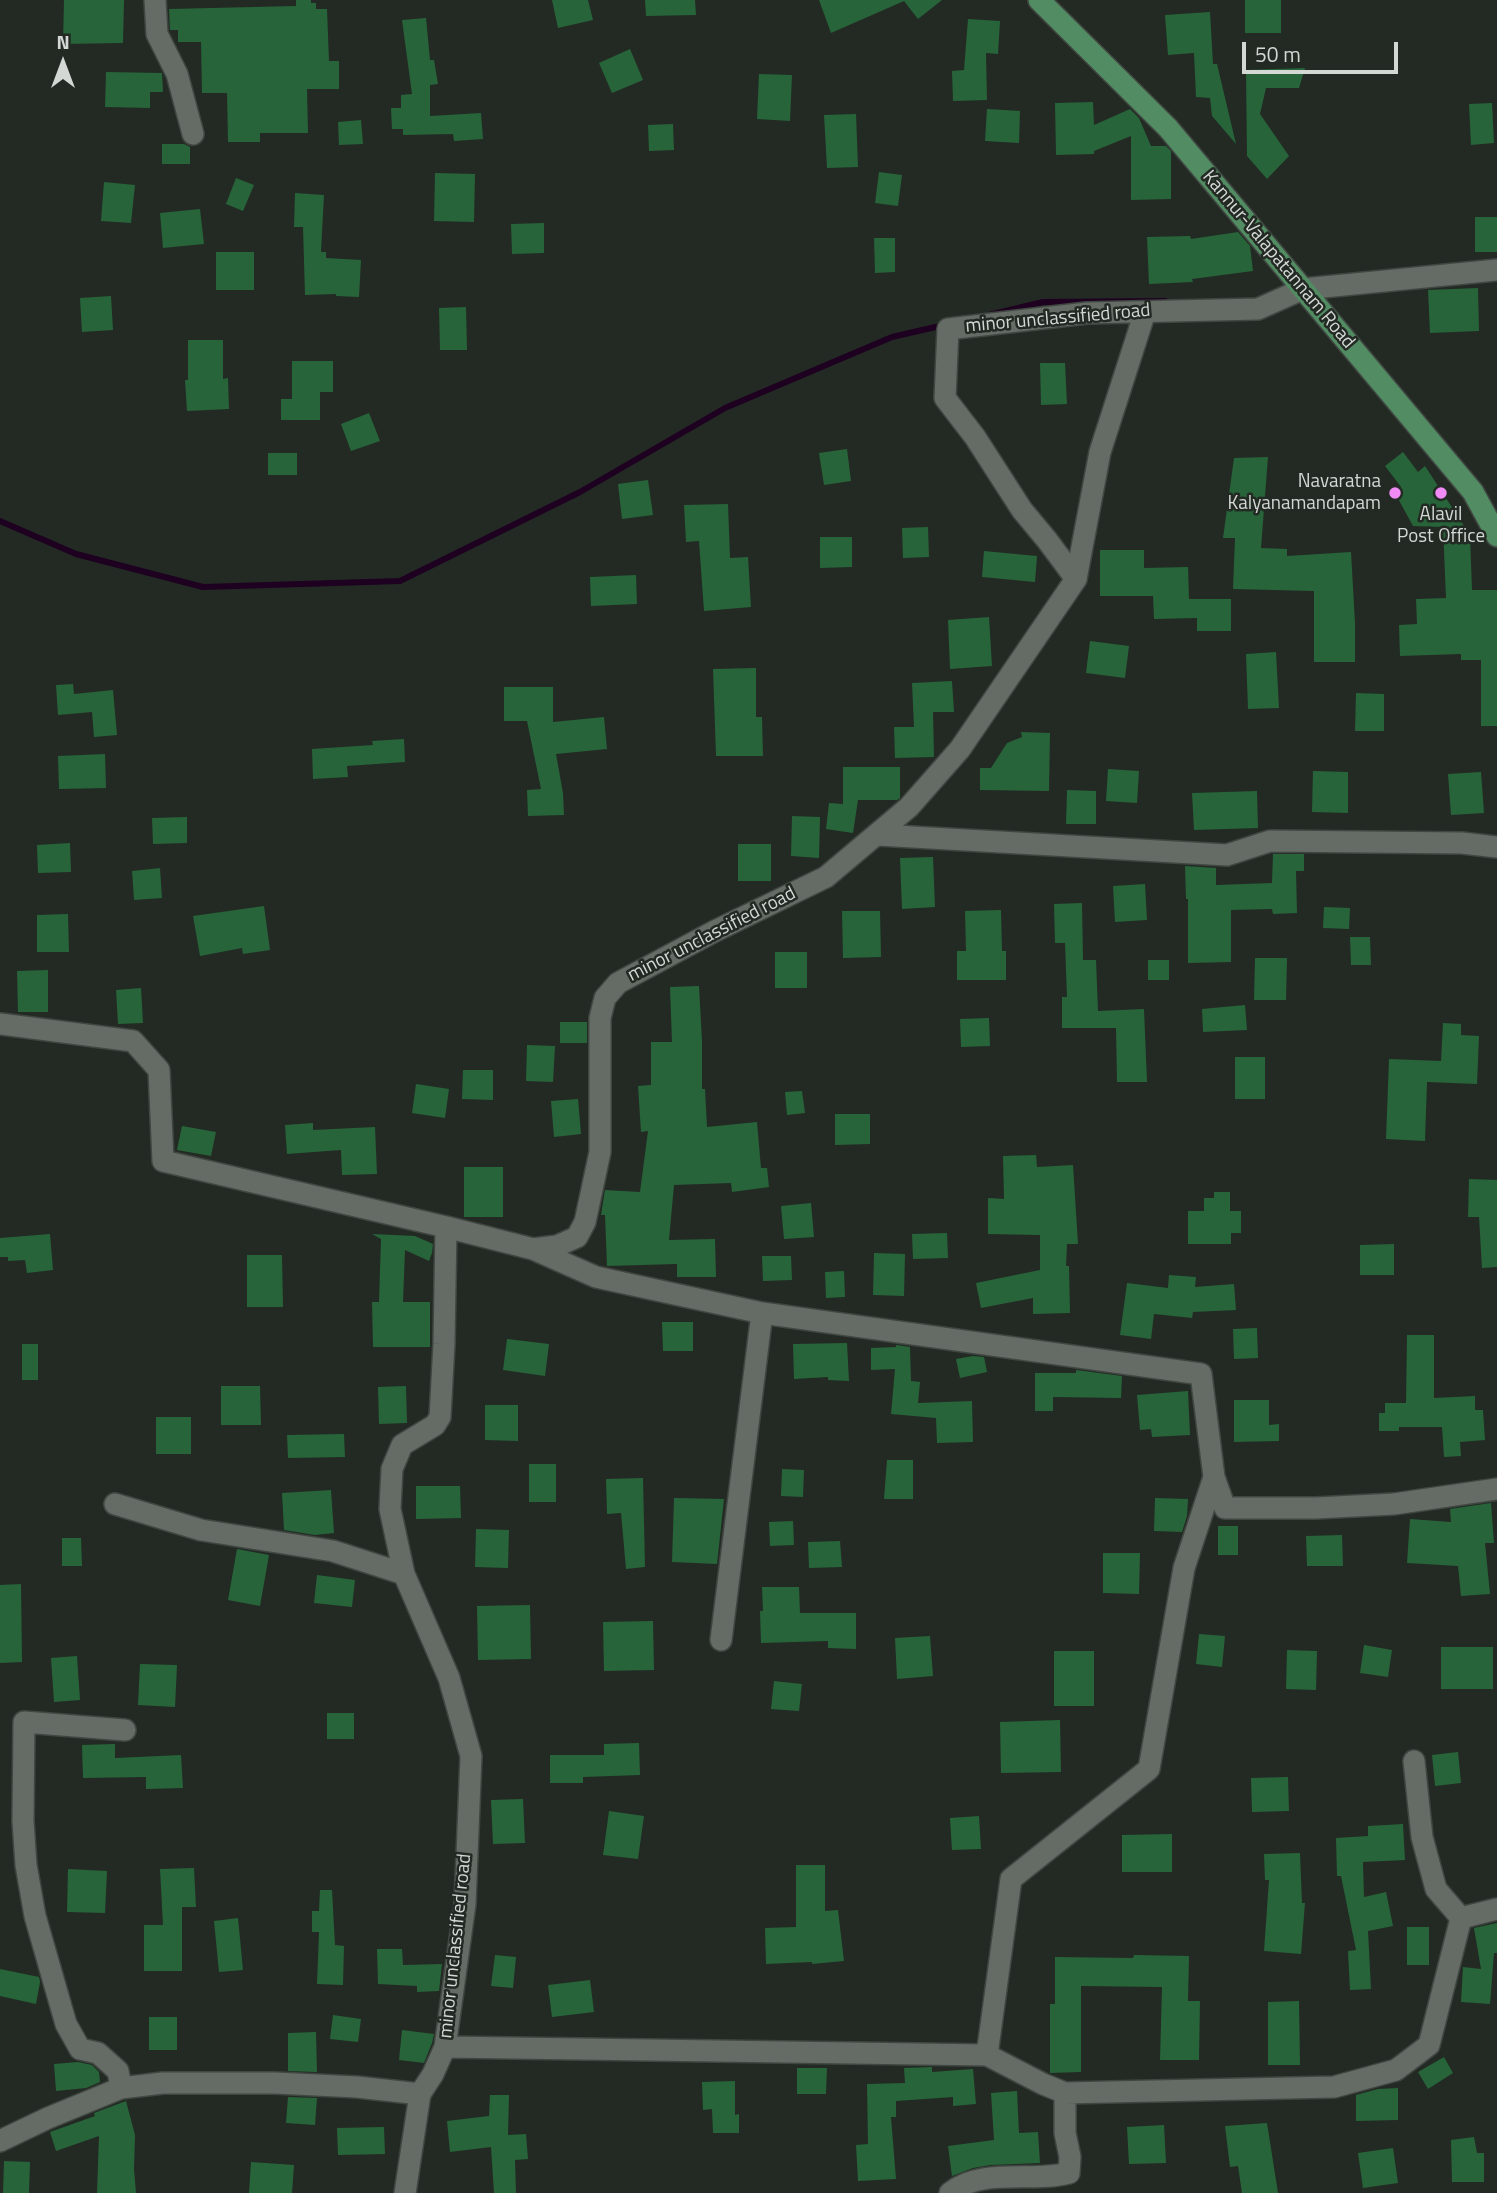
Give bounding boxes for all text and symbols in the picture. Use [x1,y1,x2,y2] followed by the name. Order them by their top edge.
[56,27,70,56] text: N
[28,28,98,98] north arrow
[1245,28,1401,72] scale bar
[1255,38,1301,70] text: 50 m
[1197,166,1359,354] street label: Kannur-Valapatannam Road
[965,300,1151,338] street label: minor unclassified road
[1227,471,1381,515] place label: Navaratna Kalyanamandapam
[1387,485,1403,501] marker: Navaratna Kalyanamandapam
[1433,485,1449,501] marker: Alavil Post Office
[1397,504,1485,548] place label: Alavil Post Office
[624,883,800,987] street label: minor unclassified road
[435,1853,477,2039] street label: minor unclassified road

